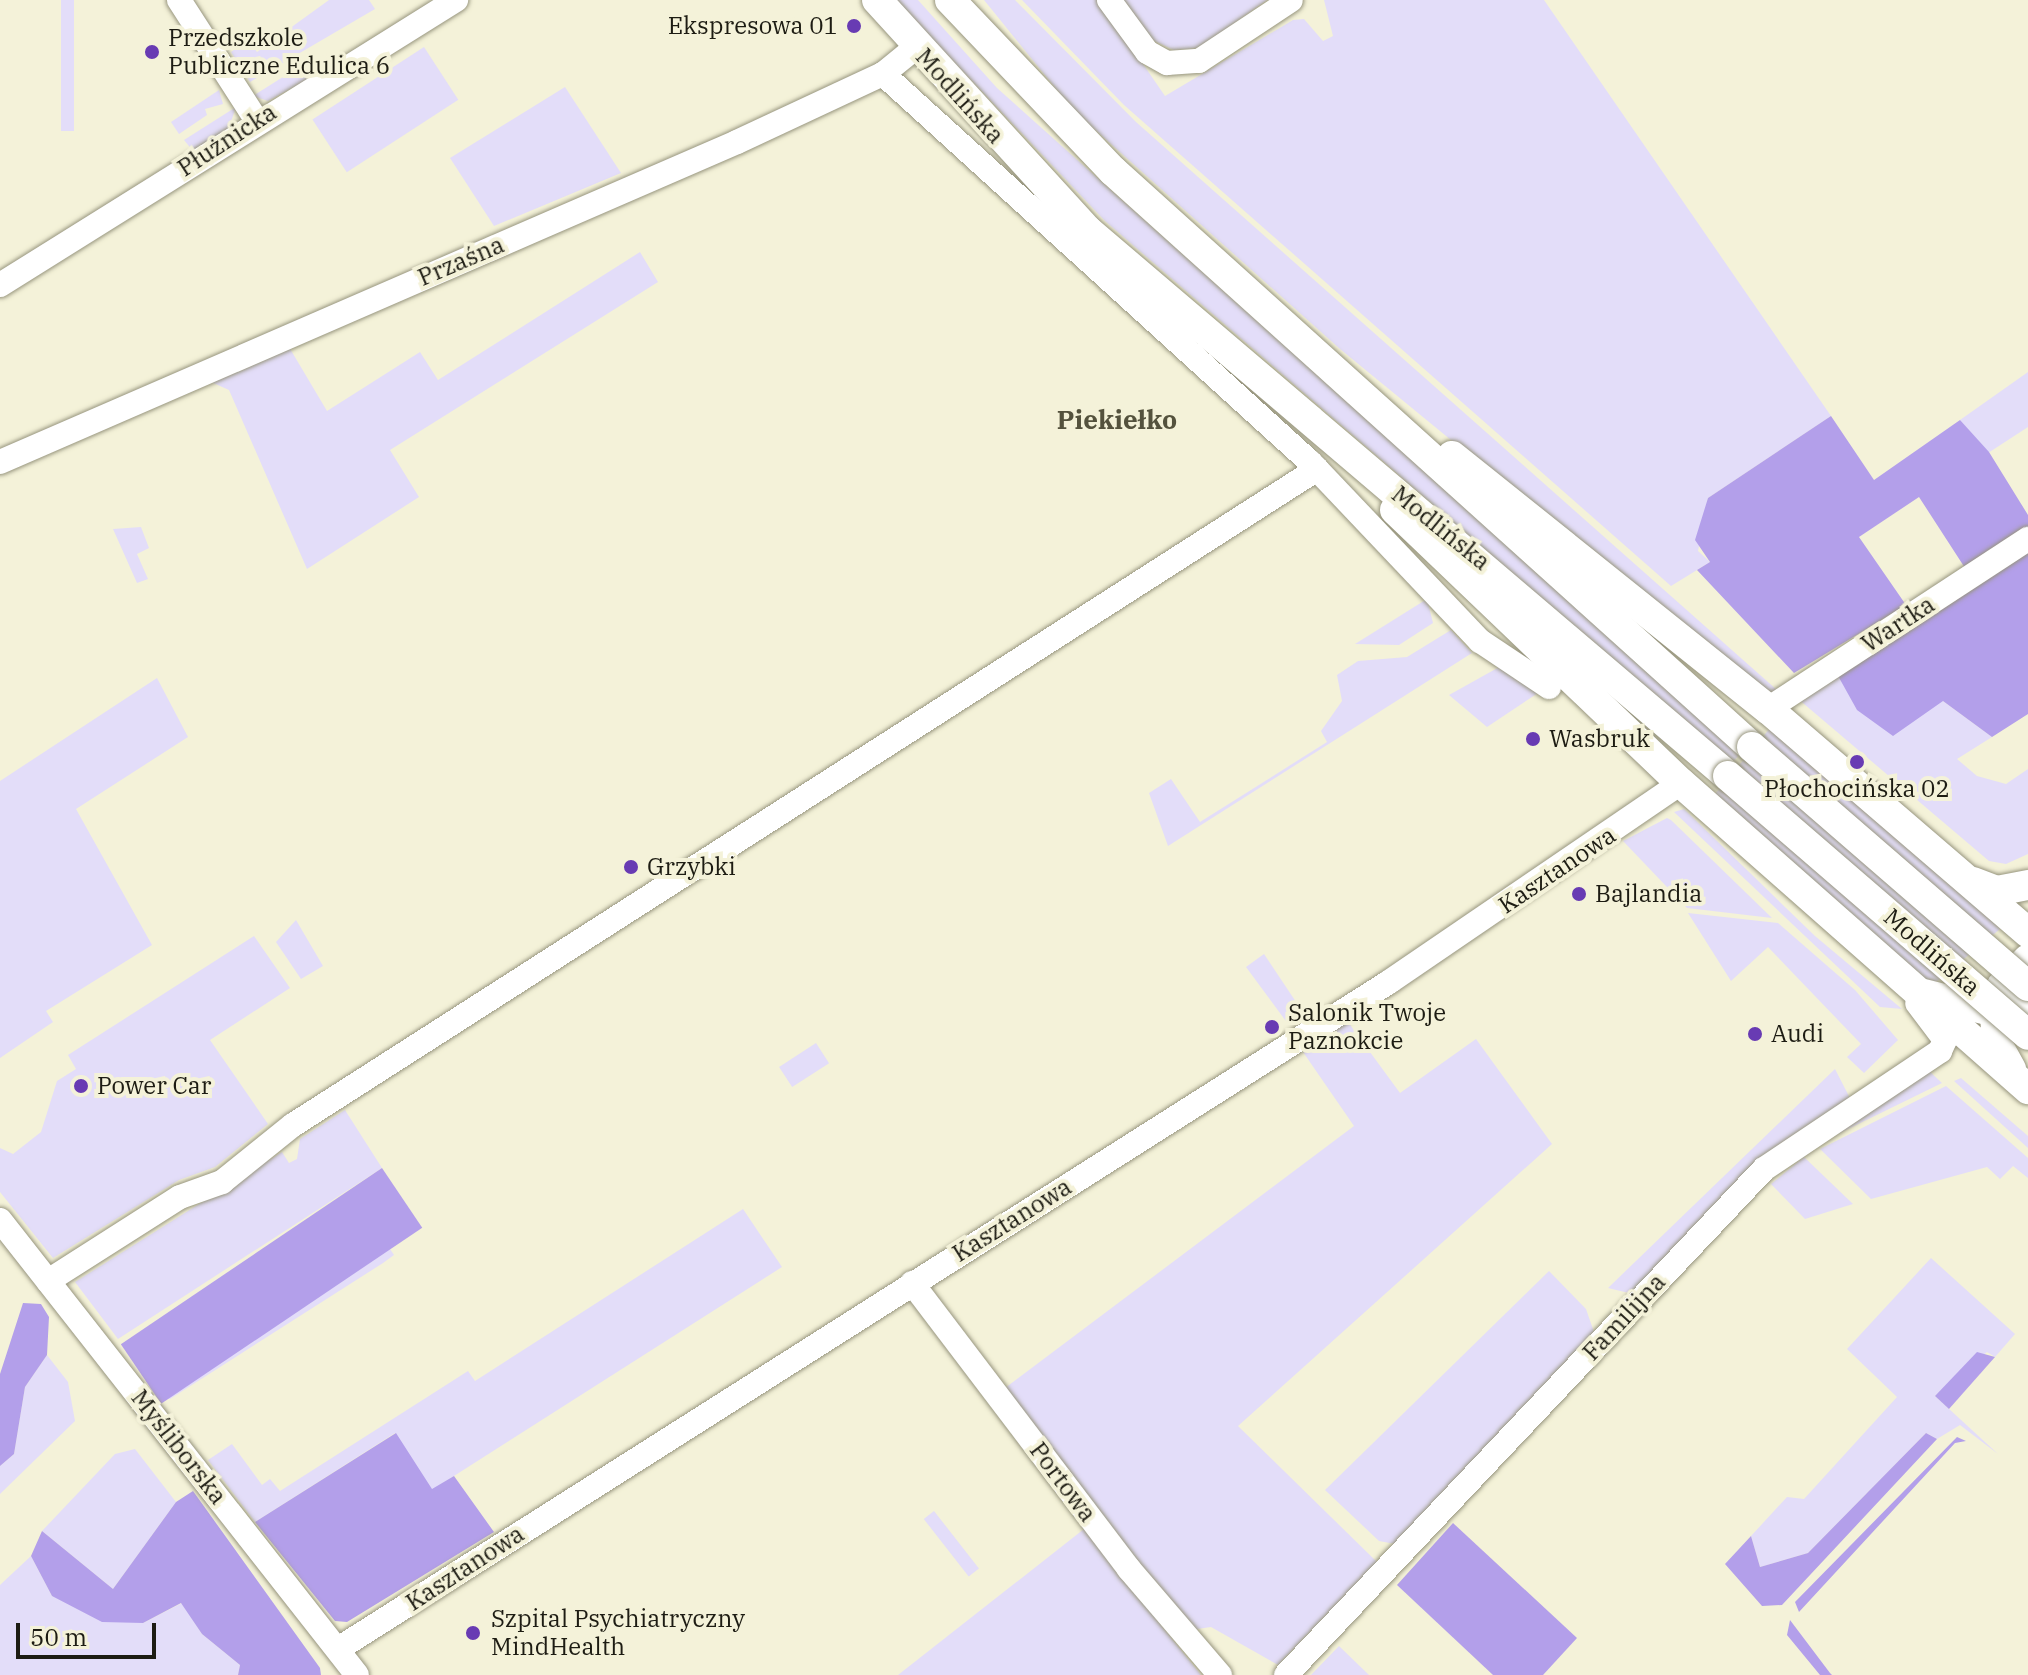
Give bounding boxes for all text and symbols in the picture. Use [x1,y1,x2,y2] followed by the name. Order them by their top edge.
[668,12,838,40] place label: Ekspresowa 01
[845,17,863,35] marker: Ekspresowa 01
[168,24,390,80] place label: Przedszkole Publiczne Edulica 6
[910,42,1010,150] street label: Modlińska
[143,43,161,61] marker: Przedszkole Publiczne Edulica 6
[172,97,282,183] street label: Płużnicka
[414,230,508,292] street label: Przaśna
[1057,404,1177,436] district label: Piekiełko
[1386,480,1496,576] street label: Modlińska
[1856,590,1940,658] street label: Wartka
[1549,725,1650,753] place label: Wasbruk
[1524,730,1542,748] marker: Wasbruk
[1848,753,1866,771] marker: Płochocińska 02
[1764,775,1950,803] place label: Płochocińska 02
[1493,820,1621,920] street label: Kasztanowa
[647,853,736,881] place label: Grzybki
[622,858,640,876] marker: Grzybki
[1595,880,1702,908] place label: Bajlandia
[1570,885,1588,903] marker: Bajlandia
[1878,902,1986,1002] street label: Modlińska
[1288,999,1446,1055] place label: Salonik Twoje Paznokcie
[1263,1018,1281,1036] marker: Salonik Twoje Paznokcie
[1771,1020,1824,1048] place label: Audi
[1746,1025,1764,1043] marker: Audi
[97,1072,212,1100] place label: Power Car
[72,1077,90,1095] marker: Power Car
[947,1172,1077,1268] street label: Kasztanowa
[1577,1268,1671,1366] street label: Familijna
[125,1384,233,1510] street label: Myśliborska
[1024,1436,1102,1528] street label: Portowa
[401,1519,529,1617] street label: Kasztanowa
[491,1605,745,1661] place label: Szpital Psychiatryczny MindHealth
[20,1607,160,1657] scale bar
[30,1621,87,1653] text: 50 m
[462,1622,484,1644] marker: Szpital Psychiatryczny MindHealth

